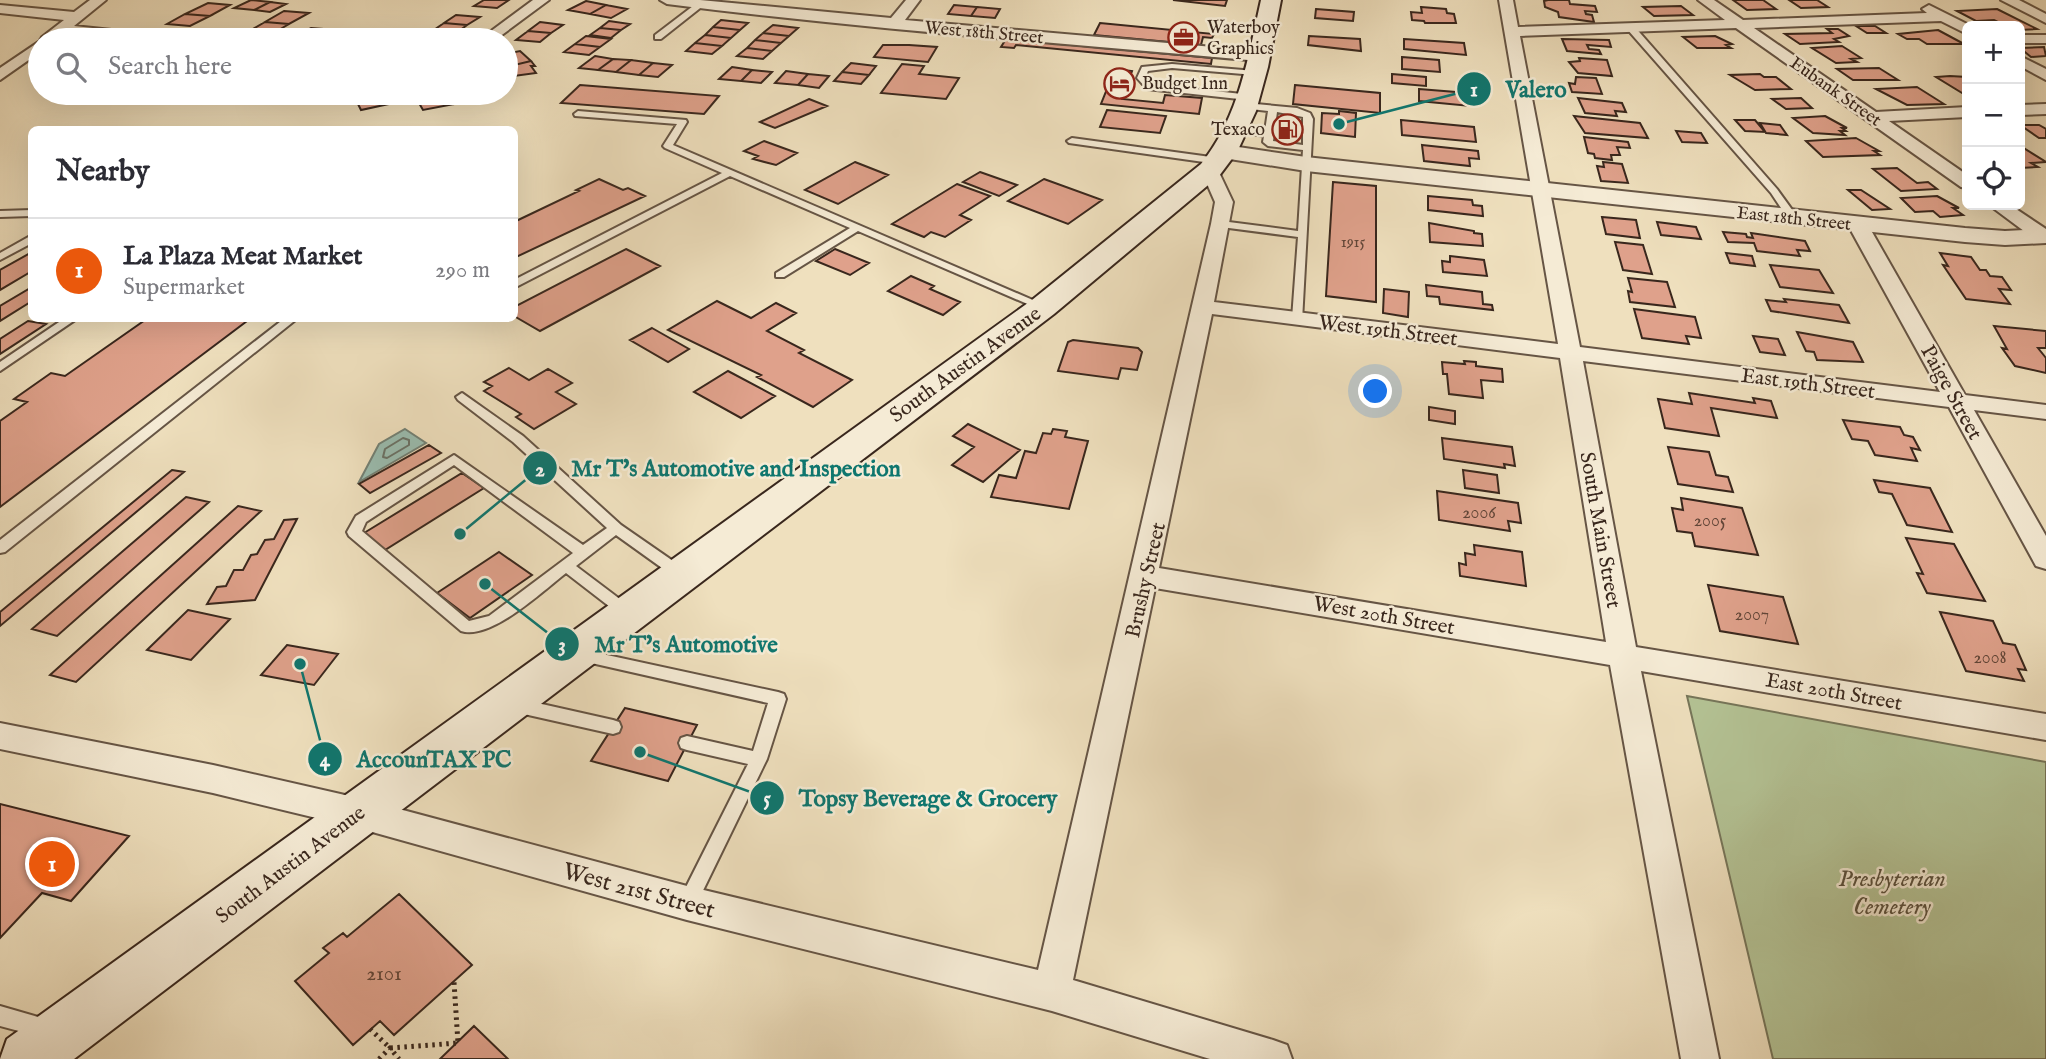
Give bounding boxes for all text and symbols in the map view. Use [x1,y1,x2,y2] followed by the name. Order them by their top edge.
[924,17,1044,50] street label: West 18th Street
[1207,17,1280,61] place label: Waterboy Graphics
[1167,20,1201,54] office icon: Waterboy Graphics
[1962,21,2025,210] map controls
[1962,21,2025,84] button: +
[28,28,518,105] search box
[52,48,90,86] icon: search
[108,50,232,83] text: Search here
[1785,52,1886,132] street label: Eubank Street
[1102,66,1136,100] hotel icon: Budget Inn
[1456,67,1580,111] callout: Valero
[1142,73,1228,96] place label: Budget Inn
[1504,76,1567,105] text: Valero
[1470,77,1478,104] text: 1
[1962,84,2025,147] button: −
[1271,112,1305,146] fuel station icon: Texaco
[1211,119,1265,142] place label: Texaco
[1962,147,2025,210] button: locate
[56,153,149,191] text: Nearby
[1736,202,1852,237] street label: East 18th Street
[1341,233,1366,253] house number: 1915
[123,240,362,273] text: La Plaza Meat Market
[75,256,83,285] text: 1
[435,256,490,285] text: 290 m
[123,273,245,302] text: Supermarket
[885,301,1047,429] street label: South Austin Avenue
[1317,310,1459,353] street label: West 19th Street
[1914,340,1988,445] street label: Paige Street
[1739,363,1876,406] street label: East 19th Street
[1358,374,1392,408] your location
[522,446,915,490] callout: Mr T's Automotive and Inspection
[1572,450,1627,611] street label: South Main Street
[571,455,902,484] text: Mr T's Automotive and Inspection
[535,457,545,484] text: 2
[1462,502,1496,525] house number: 2006
[1694,510,1727,533] house number: 2005
[1120,520,1173,641] street label: Brushy Street
[1311,591,1457,642] street label: West 20th Street
[1735,604,1769,627] house number: 2007
[545,622,791,666] callout: Mr T's Automotive
[594,631,778,660] text: Mr T's Automotive
[558,632,566,659] text: 3
[1973,647,2007,670] house number: 2008
[1763,667,1904,718] street label: East 20th Street
[307,737,525,781] callout: AccounTAX PC
[355,746,512,775] text: AccounTAX PC
[320,747,331,774] text: 4
[749,776,1071,820] callout: Topsy Beverage & Grocery
[798,785,1058,814] text: Topsy Beverage & Grocery
[763,786,771,813] text: 5
[210,800,372,930] street label: South Austin Avenue
[29,838,75,890] pin: 1
[559,856,718,927] street label: West 21st Street
[1838,864,1946,923] park label: Presbyterian Cemetery
[366,961,402,988] house number: 2101

